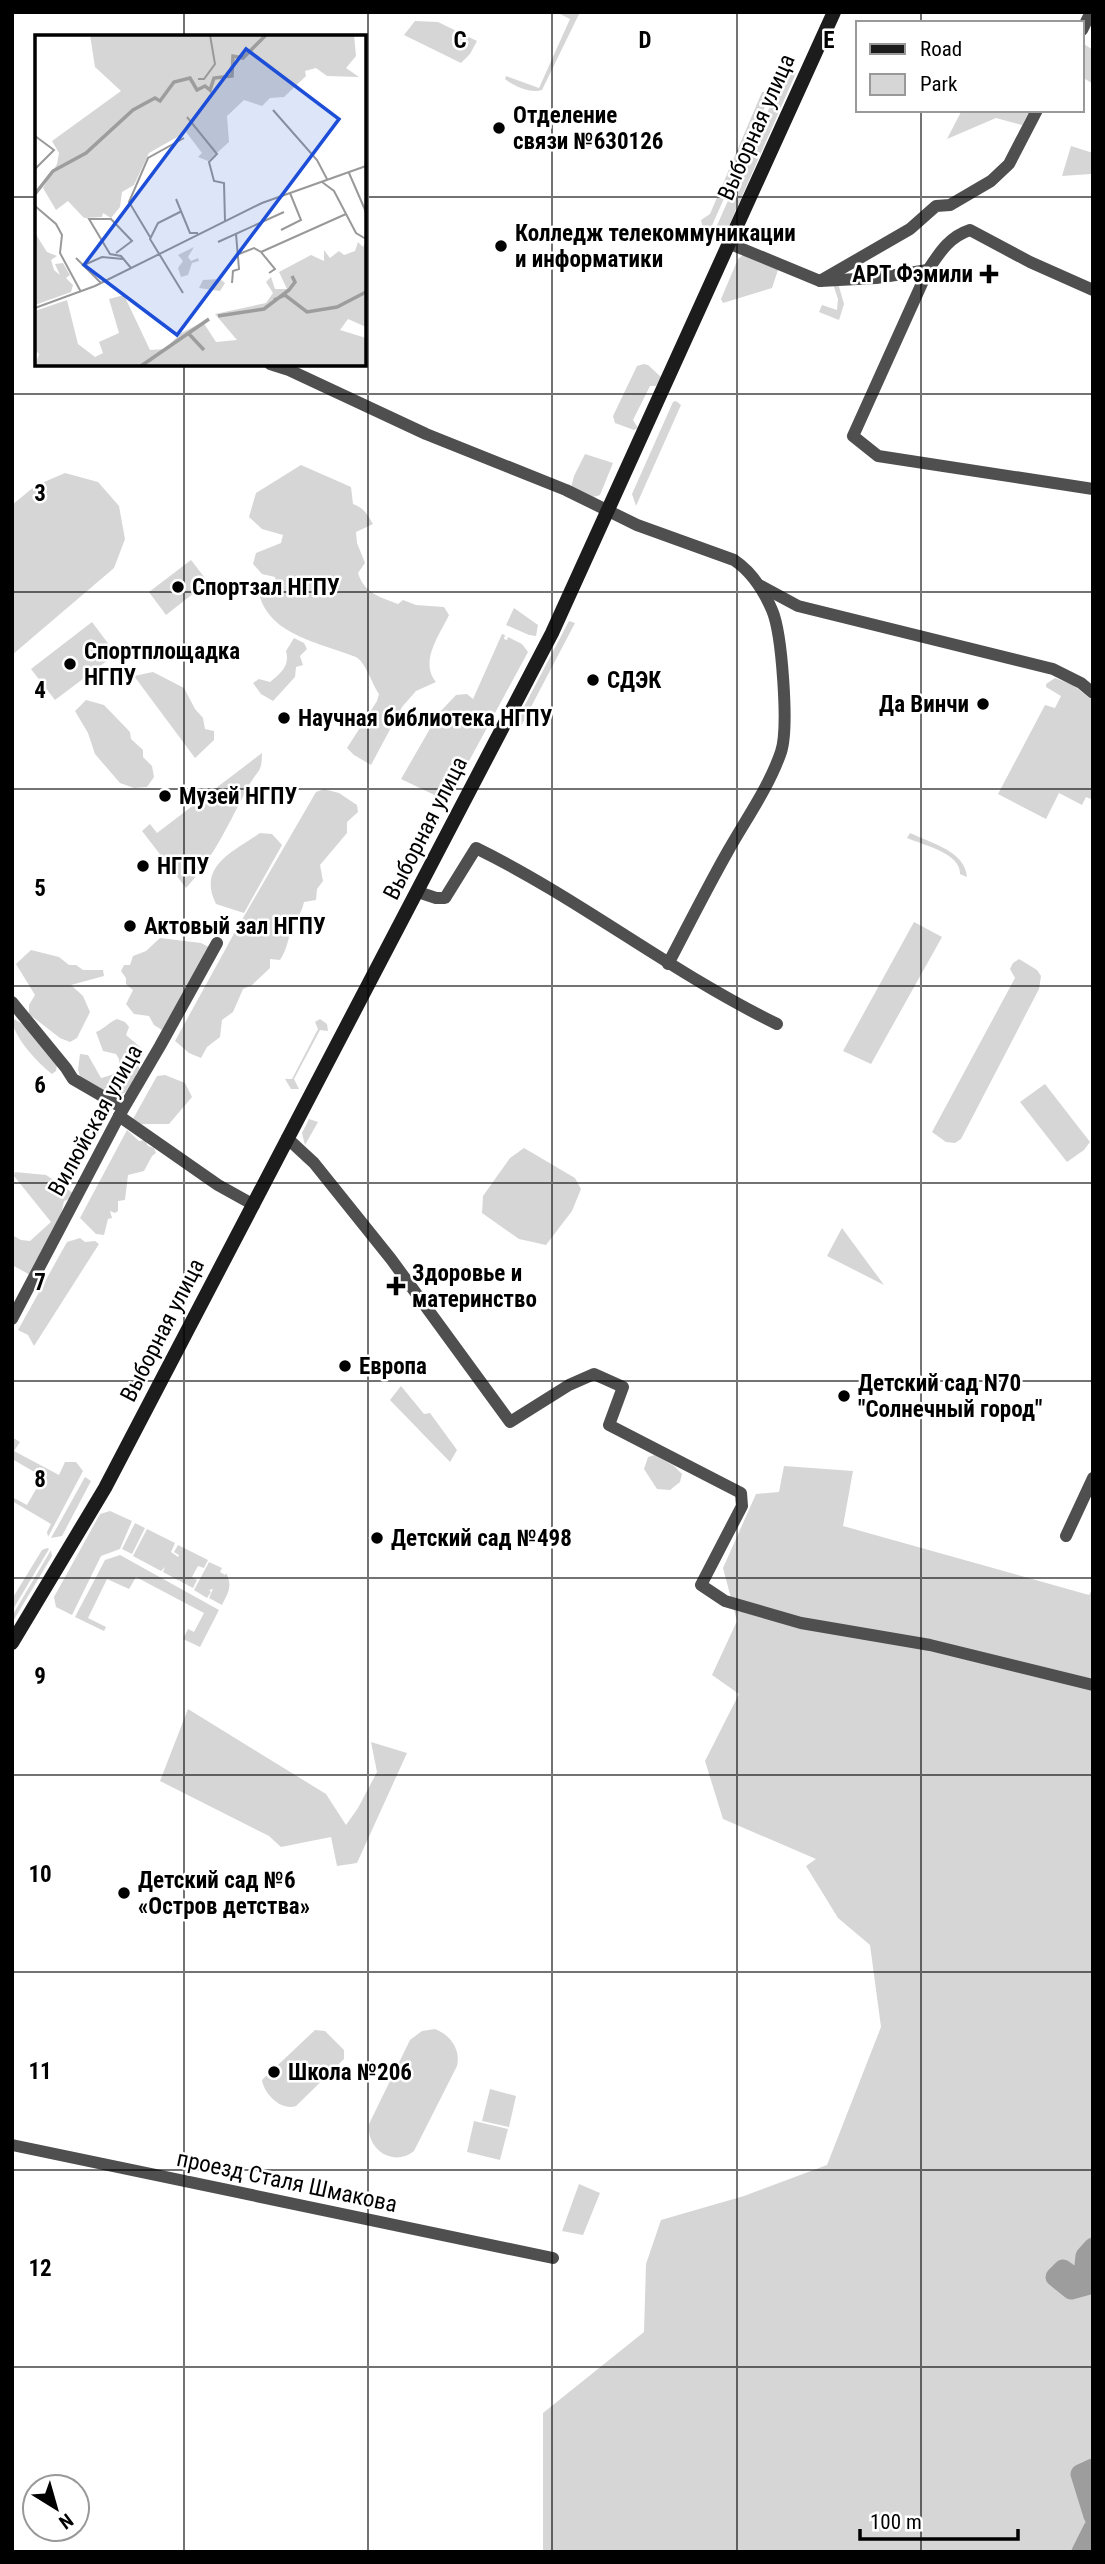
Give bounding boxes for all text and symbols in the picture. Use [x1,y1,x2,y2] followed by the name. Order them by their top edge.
[856,21,1084,112] legend
[453,27,467,54] text: C
[639,27,652,54] text: D
[823,27,835,54] text: E
[35,35,366,366] inset map
[920,37,962,61] text: Road
[712,50,801,204] street label: Выборная улица
[920,72,958,96] text: Park
[513,102,663,155] place label: Отделение связи №630126
[491,120,507,136] marker: Отделение связи №630126
[515,220,796,273] place label: Колледж телекоммуникации и информатики
[493,238,509,254] marker: Колледж телекоммуникации и информатики
[852,261,973,288] place label: АРТ Фэмили
[979,264,999,284] marker: АРТ Фэмили
[34,480,46,507] text: 3
[192,574,340,601] place label: Спортзал НГПУ
[170,579,186,595] marker: Спортзал НГПУ
[84,638,240,691] place label: Спортплощадка НГПУ
[62,656,78,672] marker: Спортплощадка НГПУ
[607,667,662,694] place label: СДЭК
[585,672,601,688] marker: СДЭК
[34,677,46,704] text: 4
[879,691,969,718] place label: Да Винчи
[975,696,991,712] marker: Да Винчи
[298,705,553,732] place label: Научная библиотека НГПУ
[276,710,292,726] marker: Научная библиотека НГПУ
[378,752,473,904] street label: Выборная улица
[179,783,297,810] place label: Музей НГПУ
[157,788,173,804] marker: Музей НГПУ
[157,853,210,880] place label: НГПУ
[135,858,151,874] marker: НГПУ
[34,875,46,902] text: 5
[144,913,326,940] place label: Актовый зал НГПУ
[122,918,138,934] marker: Актовый зал НГПУ
[43,1040,148,1201] street label: Вилюйская улица
[34,1072,46,1099] text: 6
[115,1254,210,1406] street label: Выборная улица
[412,1260,537,1313] place label: Здоровье и материнство
[34,1269,46,1296] text: 7
[386,1276,406,1296] marker: Здоровье и материнство
[359,1353,427,1380] place label: Европа
[337,1358,353,1374] marker: Европа
[858,1370,1042,1423] place label: Детский сад N70 "Солнечный город"
[836,1388,852,1404] marker: Детский сад N70 "Солнечный город"
[34,1466,46,1493] text: 8
[391,1525,572,1552] place label: Детский сад №498
[369,1530,385,1546] marker: Детский сад №498
[34,1663,46,1690] text: 9
[28,1861,52,1888] text: 10
[138,1867,310,1920] place label: Детский сад №6 «Остров детства»
[116,1885,132,1901] marker: Детский сад №6 «Остров детства»
[28,2058,52,2085] text: 11
[288,2059,412,2086] place label: Школа №206
[266,2064,282,2080] marker: Школа №206
[174,2145,400,2218] street label: проезд Сталя Шмакова
[28,2255,52,2282] text: 12
[21,2473,91,2543] north arrow
[860,2498,1018,2542] scale bar
[54,2508,77,2534] text: N
[870,2510,922,2534] text: 100 m

